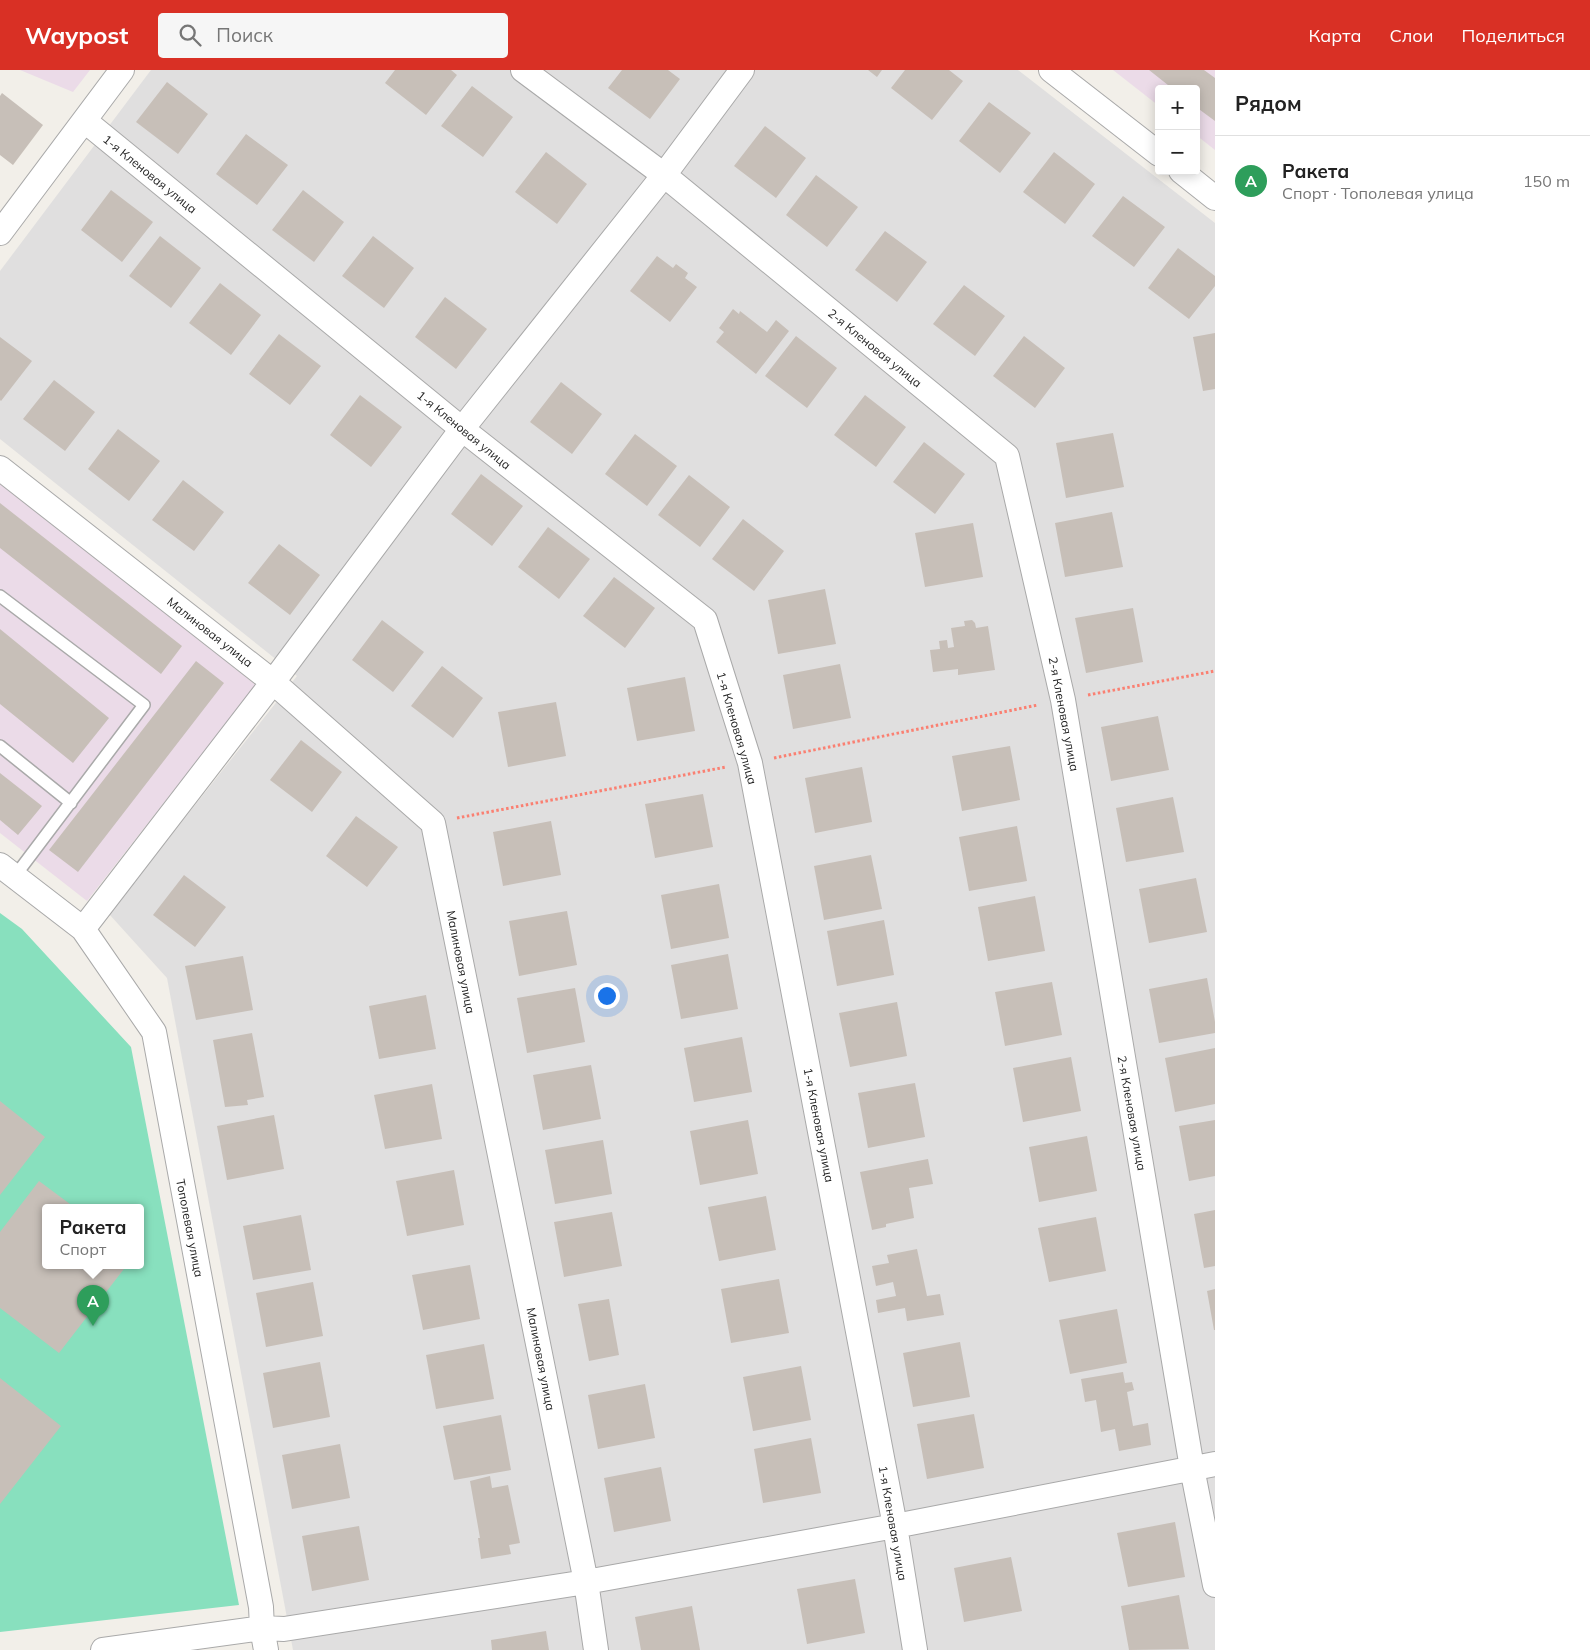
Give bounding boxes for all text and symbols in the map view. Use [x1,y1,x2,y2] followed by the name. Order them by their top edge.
[158,13,508,58] search box
[25,20,128,50] text: Waypost
[176,21,204,49] icon: search
[216,23,273,47] text: Поиск
[1309,24,1361,47] text: Карта
[1389,24,1434,47] text: Слои
[1462,24,1565,47] text: Поделиться
[1155,85,1200,175] map controls
[1155,85,1200,130] button: +
[1235,90,1302,116] text: Рядом
[1155,130,1200,175] button: −
[100,132,200,216] street label: 1-я Кленовая улица
[1282,159,1349,183] text: Ракета
[1245,171,1257,191] text: A
[1523,171,1570,191] text: 150 m
[1282,183,1474,203] text: Спорт · Тополевая улица
[825,306,925,390] street label: 2-я Кленовая улица
[414,388,514,472] street label: 1-я Кленовая улица
[164,594,256,670] street label: Малиновая улица
[1046,655,1082,773] street label: 2-я Кленовая улица
[714,670,760,786] street label: 1-я Кленовая улица
[444,909,478,1015] street label: Малиновая улица
[594,983,620,1009] your location
[1114,1054,1150,1172] street label: 2-я Кленовая улица
[801,1066,837,1184] street label: 1-я Кленовая улица
[173,1178,207,1278] street label: Тополевая улица
[42,1204,144,1269] popup
[59,1215,127,1239] text: Ракета
[59,1239,106,1259] text: Спорт
[77,1285,109,1326] pin: A
[524,1306,558,1412] street label: Малиновая улица
[875,1464,911,1582] street label: 1-я Кленовая улица

